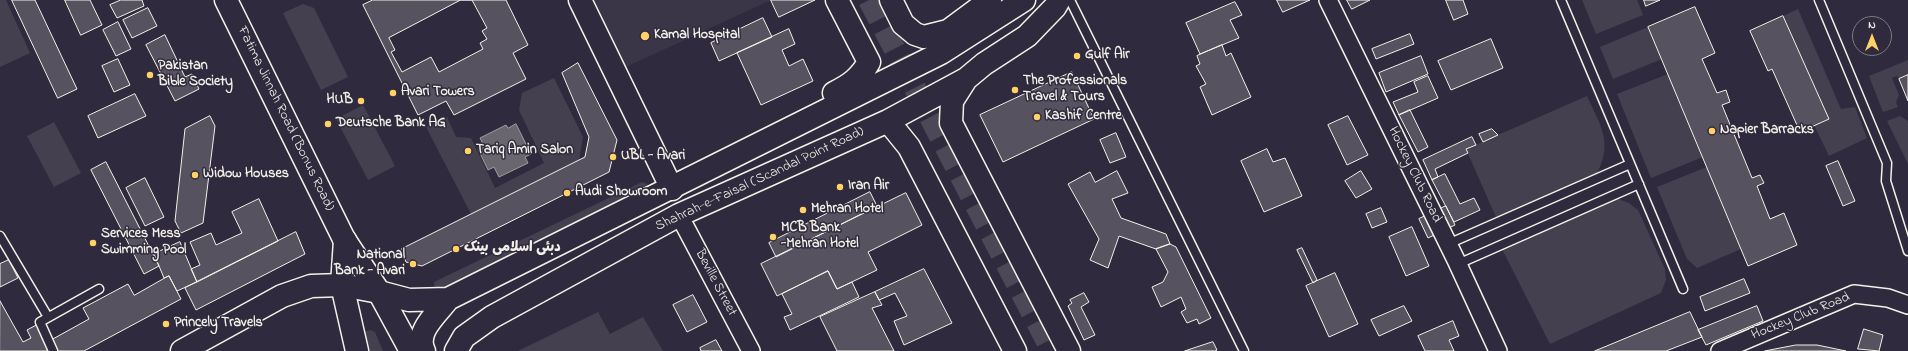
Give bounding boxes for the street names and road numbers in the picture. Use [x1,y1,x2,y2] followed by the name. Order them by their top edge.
[233,24,337,214] street label: Fatima Jinnah Road (Bonus Road)
[653,124,867,236] street label: Shahrah-e-Faisal (Scandal Point Road)
[1384,124,1444,226] street label: Hockey Club Road
[690,247,740,319] street label: Beville Street
[1749,290,1853,344] street label: Hockey Club Road

